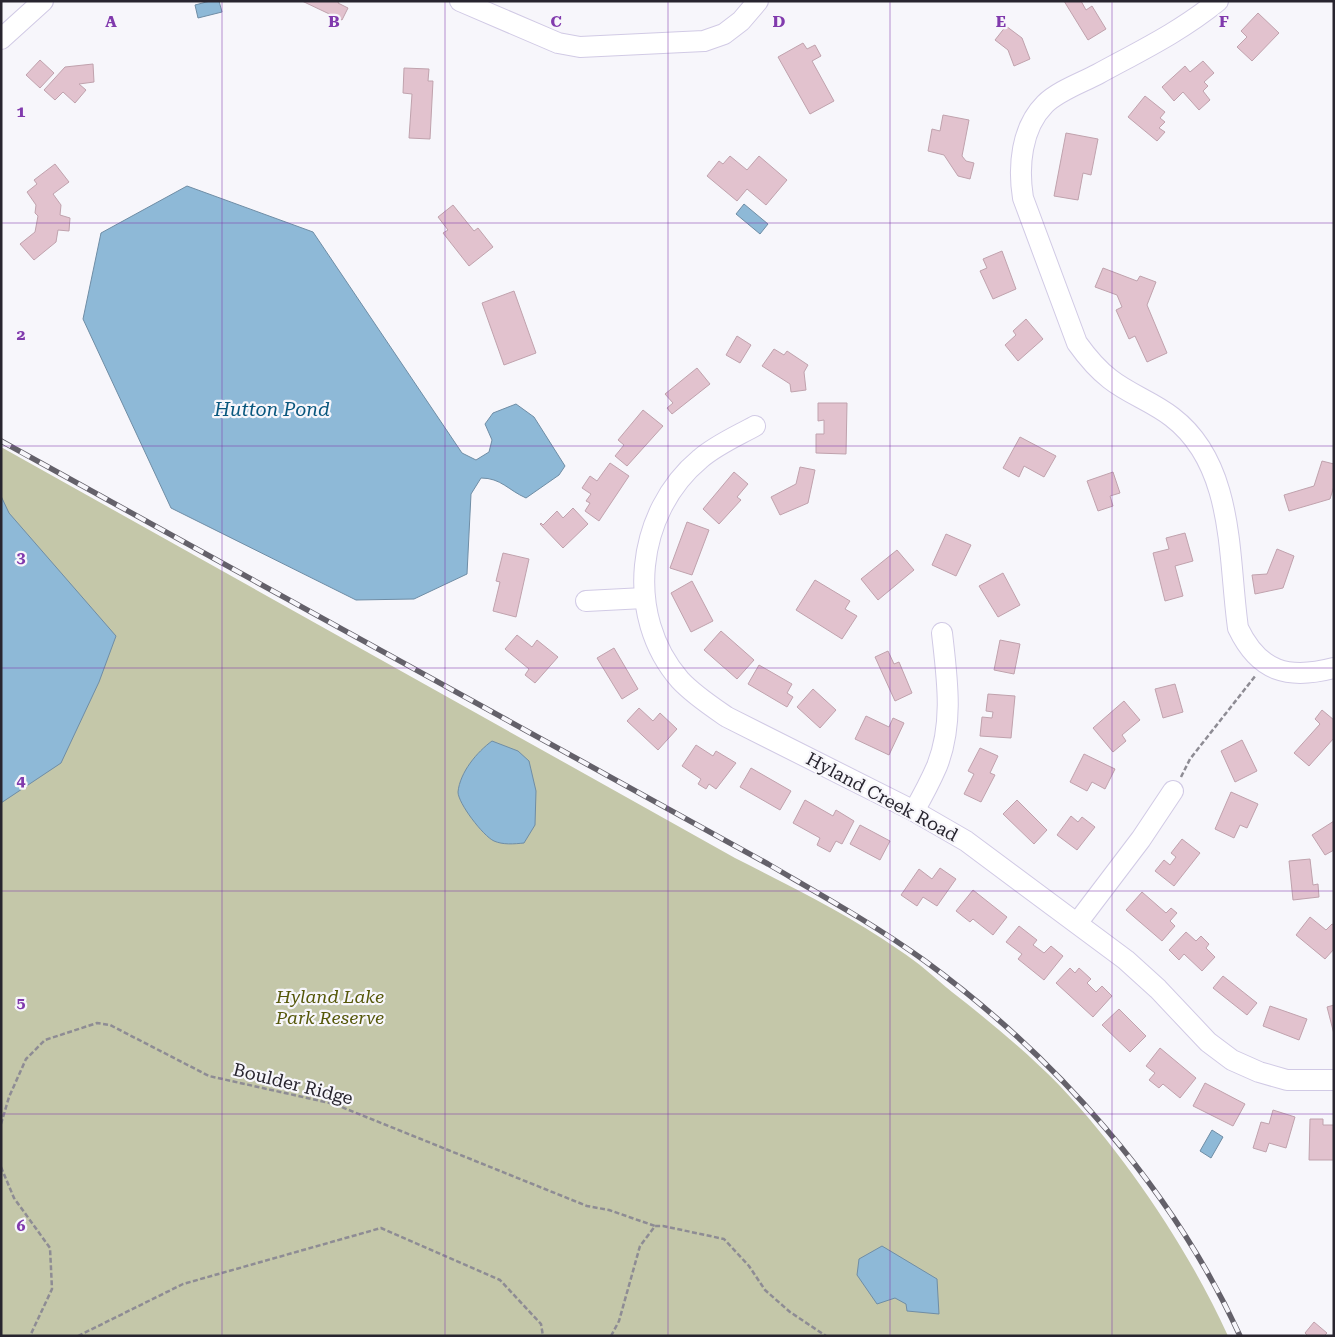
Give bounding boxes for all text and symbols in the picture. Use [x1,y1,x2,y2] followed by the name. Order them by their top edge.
[105,12,117,31] text: A
[328,12,340,31] text: B
[550,12,562,31] text: C
[773,12,786,31] text: D
[996,12,1006,31] text: E
[1219,12,1229,31] text: F
[17,102,26,121] text: 1
[17,325,26,344] text: 2
[213,398,330,421] water label: Hutton Pond
[17,548,26,567] text: 3
[803,748,962,846] street label: Hyland Creek Road
[17,771,26,790] text: 4
[275,986,384,1028] park label: Hyland Lake Park Reserve
[17,993,26,1012] text: 5
[231,1058,355,1109] street label: Boulder Ridge
[17,1216,26,1235] text: 6

